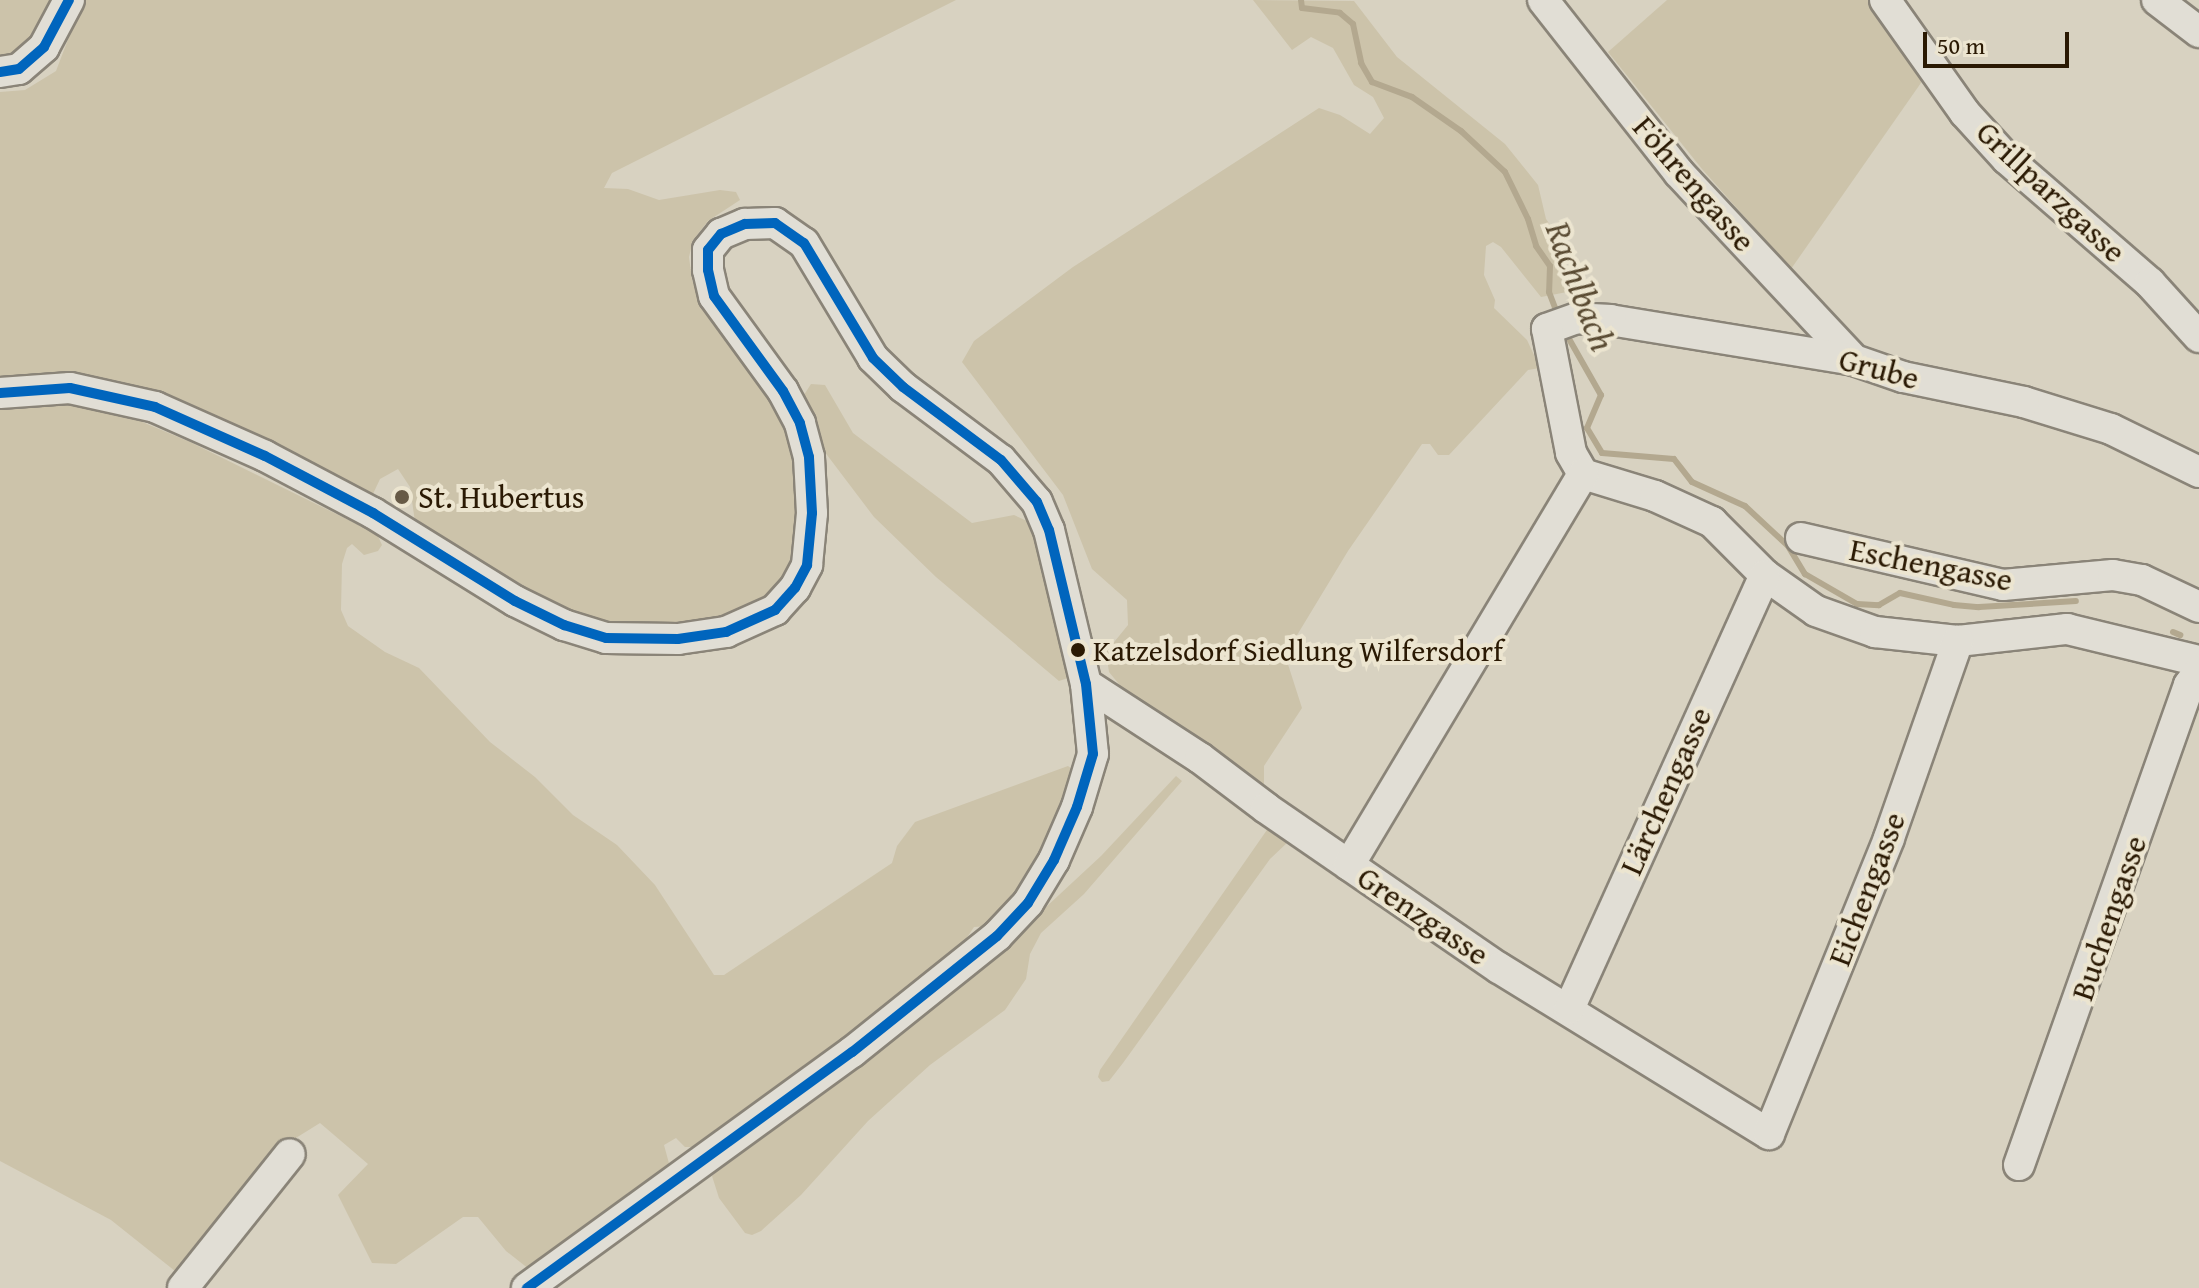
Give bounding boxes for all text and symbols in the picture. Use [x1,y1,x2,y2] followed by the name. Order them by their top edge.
[1927,16,2073,66] scale bar
[1937,28,1985,63] text: 50 m
[1625,108,1763,260] street label: Föhrengasse
[1968,113,2134,271] street label: Grillparzgasse
[1538,216,1624,356] water label: Rachlbach
[1835,340,1923,398] street label: Grube
[418,478,584,516] place label: St. Hubertus
[393,488,411,506] marker: St. Hubertus
[1846,530,2016,600] street label: Eschengasse
[1093,632,1503,668] place label: Katzelsdorf Siedlung Wilfersdorf
[1070,642,1086,658] marker: Katzelsdorf Siedlung Wilfersdorf
[1612,701,1720,881] street label: Lärchengasse
[1820,807,1914,971] street label: Eichengasse
[2063,831,2155,1005] street label: Buchengasse
[1350,858,1496,974] street label: Grenzgasse

